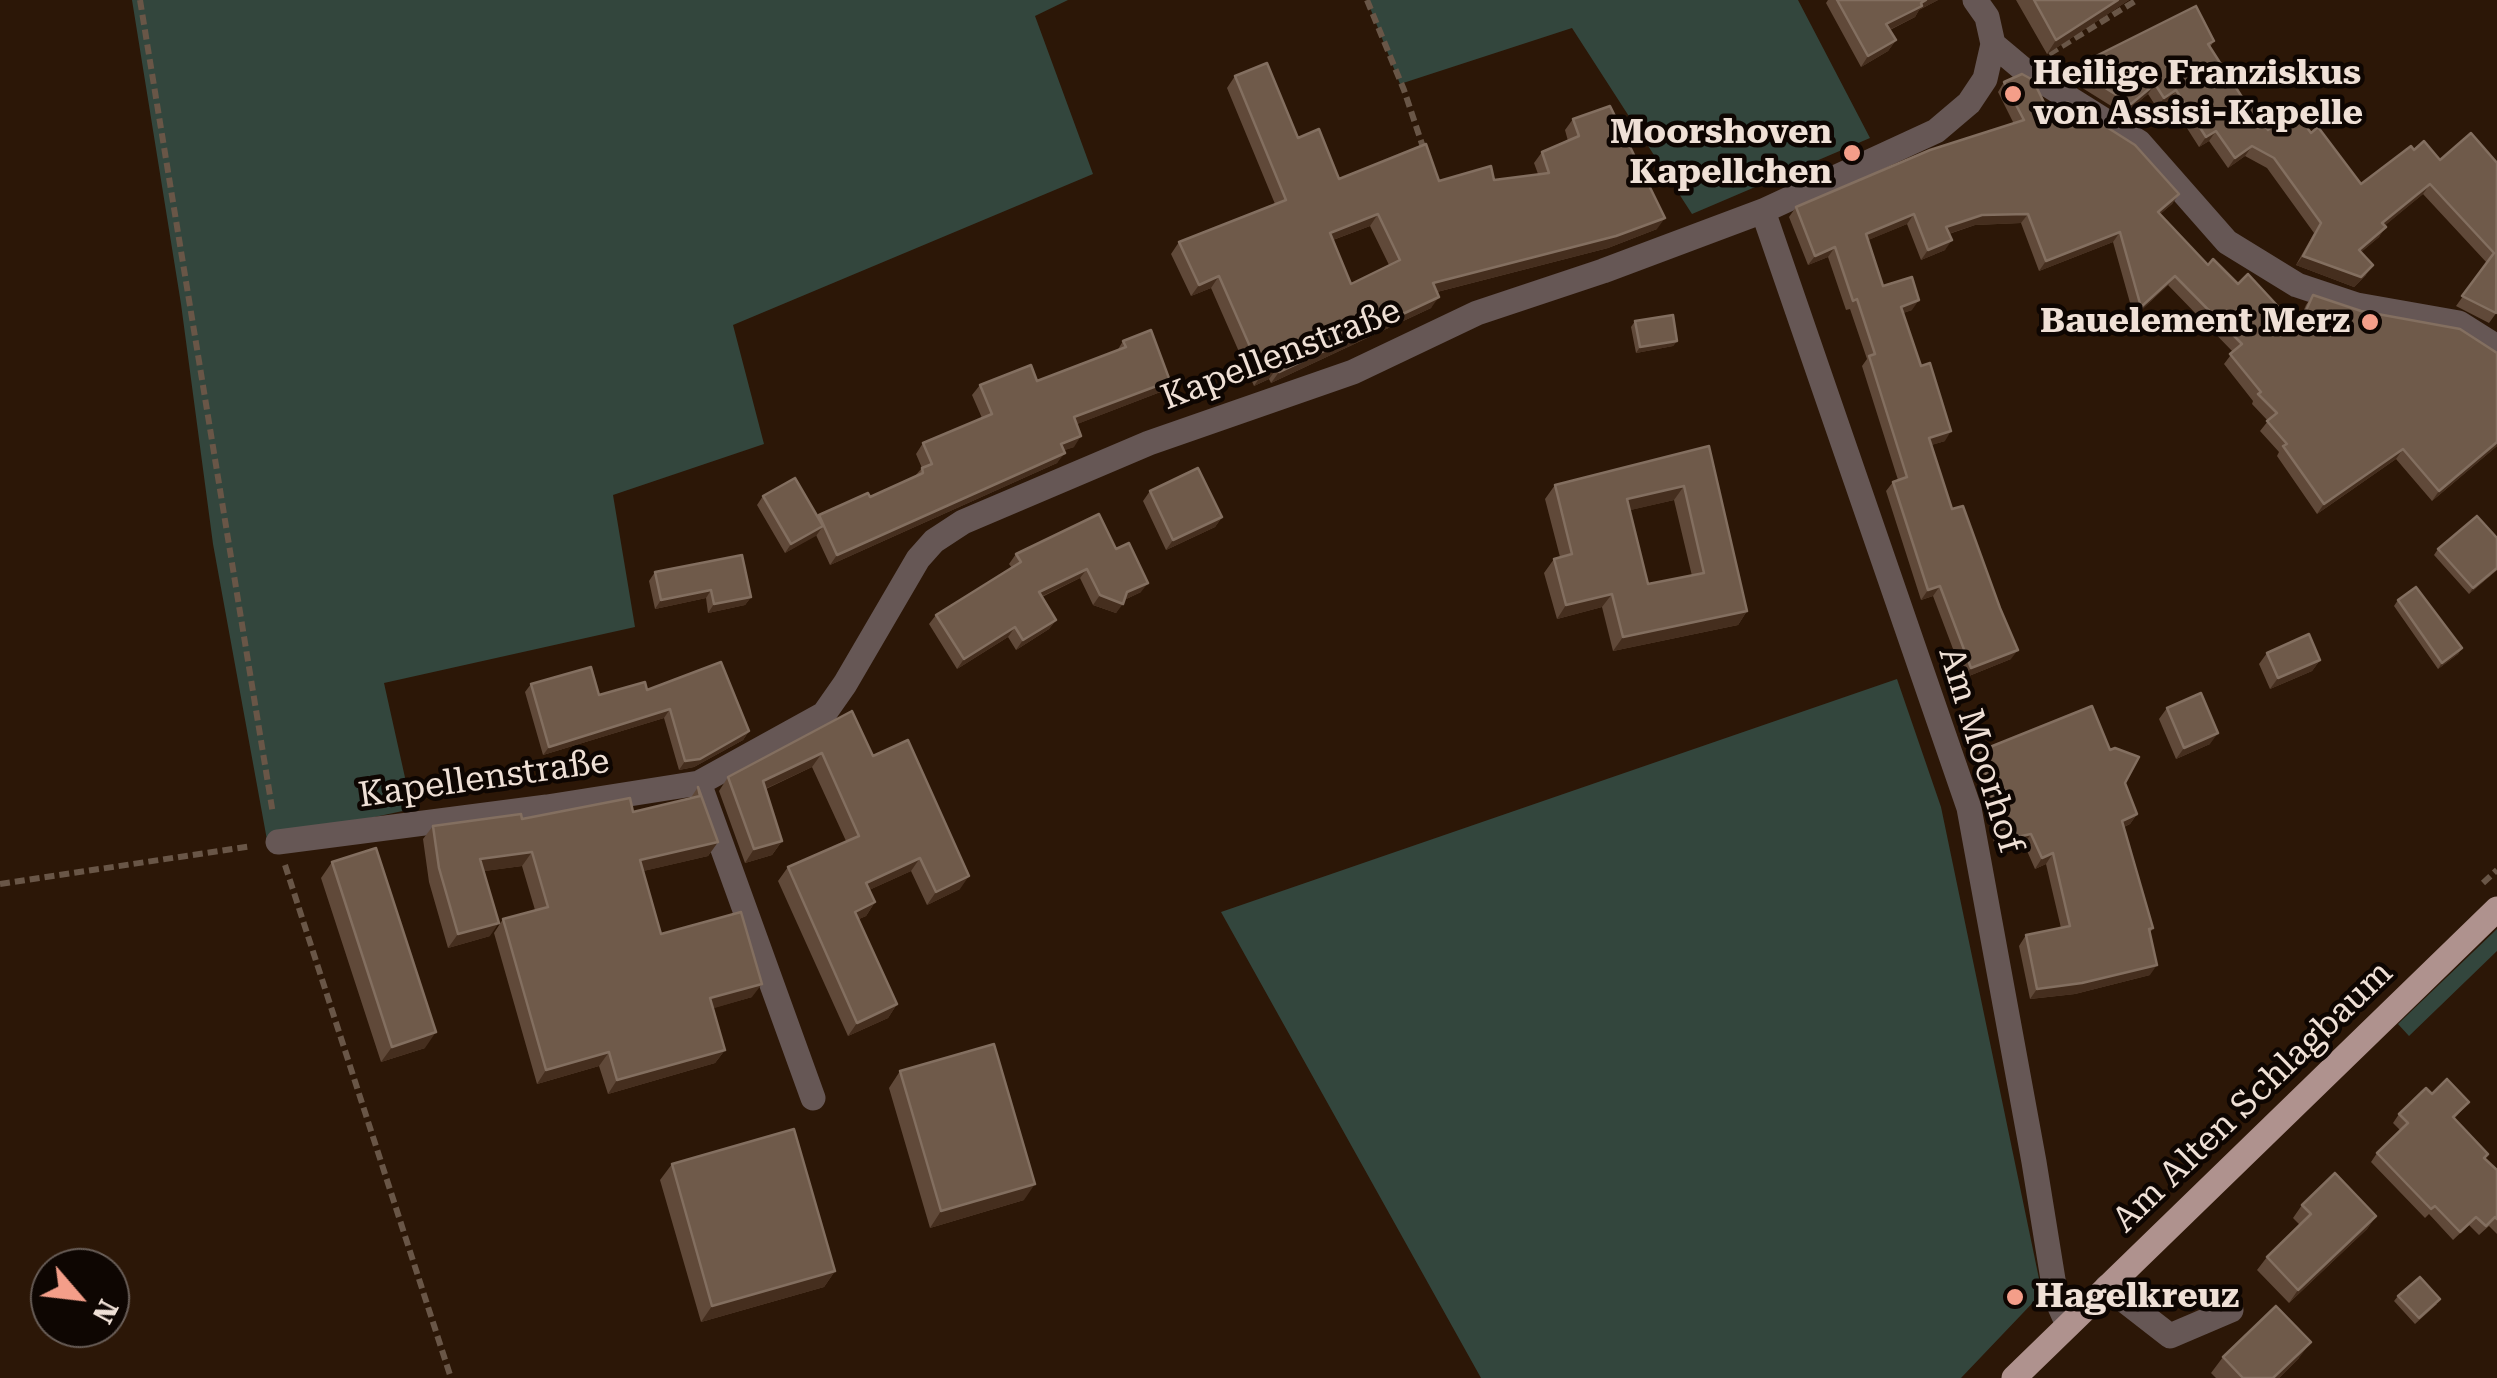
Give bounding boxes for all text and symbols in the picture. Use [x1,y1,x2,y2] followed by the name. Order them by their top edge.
[2033,53,2363,135] place label: Heilige Franziskus von Assisi-Kapelle
[2002,83,2024,105] marker: Heilige Franziskus von Assisi-Kapelle
[1610,112,1832,194] place label: Moorshoven Kapellchen
[1841,142,1863,164] marker: Moorshoven Kapellchen
[1155,290,1407,420] street label: Kapellenstraße
[2040,301,2350,343] place label: Bauelement Merz
[2359,311,2381,333] marker: Bauelement Merz
[1929,642,2031,858] street label: Am Moorhof
[356,741,612,817] street label: Kapellenstraße
[2104,952,2402,1242] street label: Am Alten Schlagbaum
[30,1248,130,1348] north arrow
[2035,1276,2239,1318] place label: Hagelkreuz
[2004,1286,2026,1308] marker: Hagelkreuz
[86,1294,125,1329] text: N

